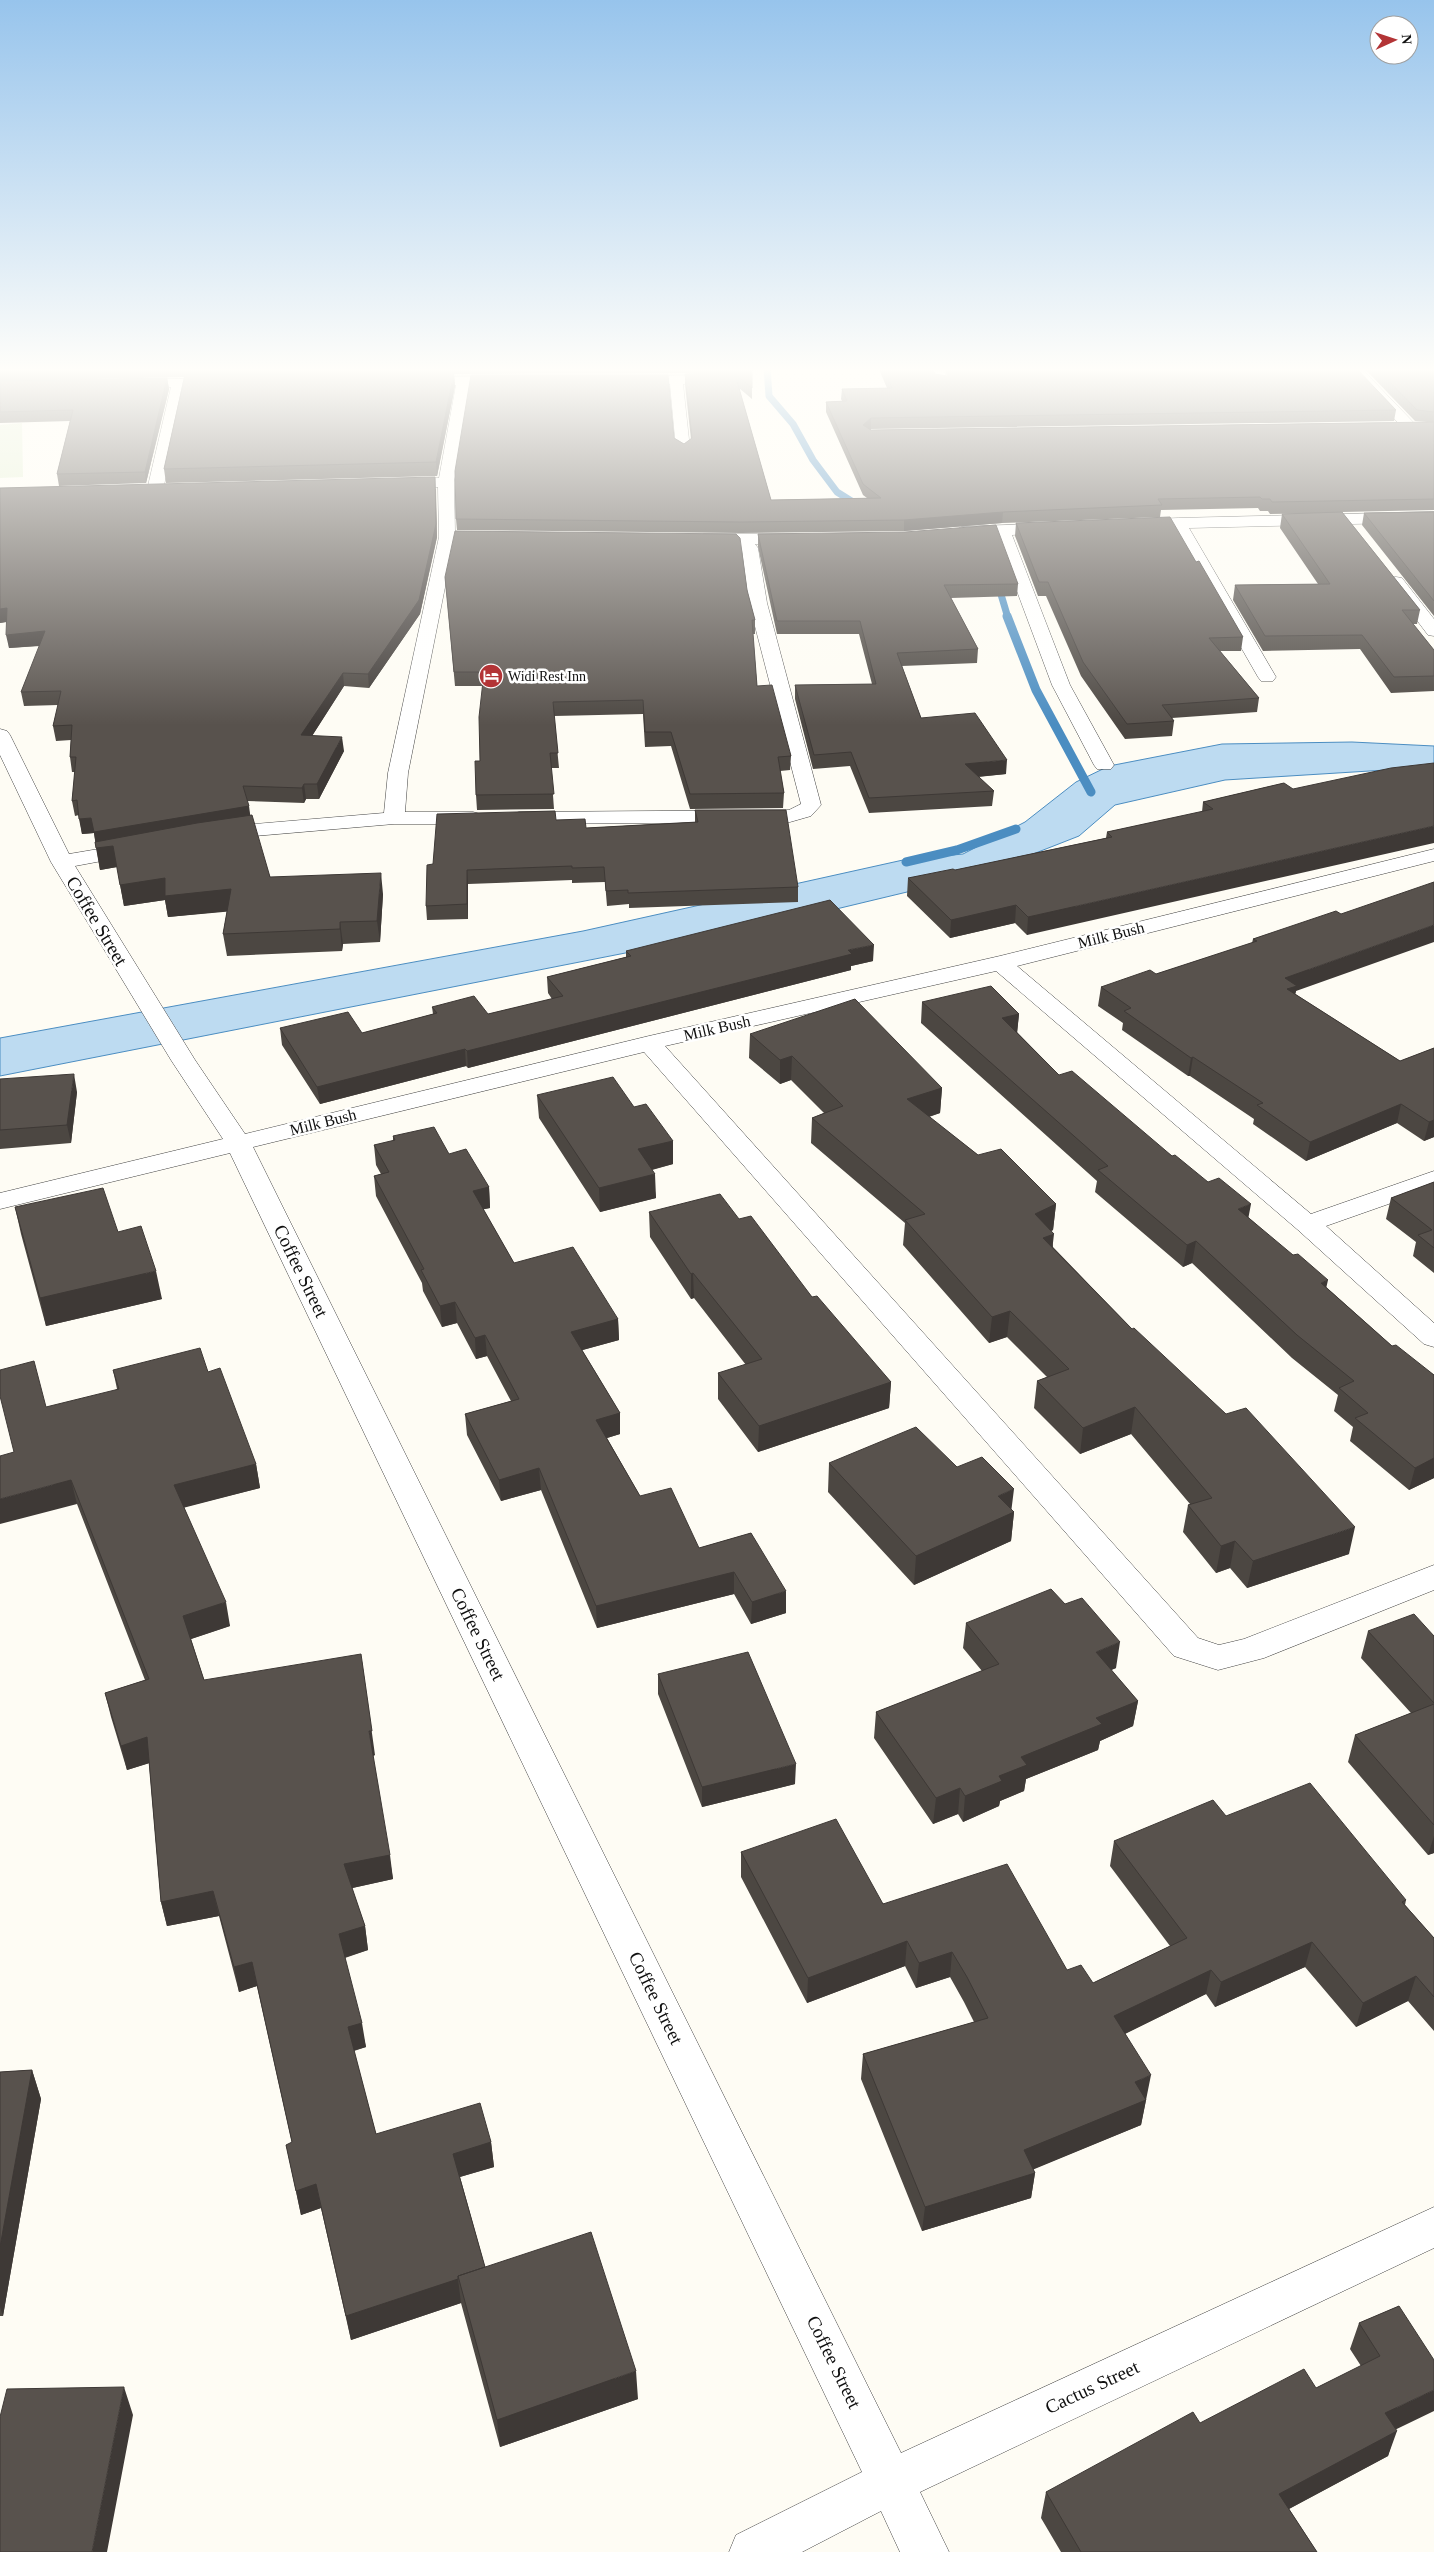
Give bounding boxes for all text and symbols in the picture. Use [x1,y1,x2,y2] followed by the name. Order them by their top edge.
[1369,15,1419,65] north arrow
[1399,34,1414,45] text: N
[478,663,504,689] hotel icon: Widi Rest Inn
[508,669,586,684] place label: Widi Rest Inn
[62,873,132,970] street label: Coffee Street
[1076,919,1146,951] street label: Milk Bush
[682,1012,752,1044] street label: Milk Bush
[288,1106,358,1138] street label: Milk Bush
[270,1221,333,1321] street label: Coffee Street
[447,1584,510,1684] street label: Coffee Street
[625,1948,688,2048] street label: Coffee Street
[803,2312,866,2412] street label: Coffee Street
[1042,2356,1143,2418] street label: Cactus Street

